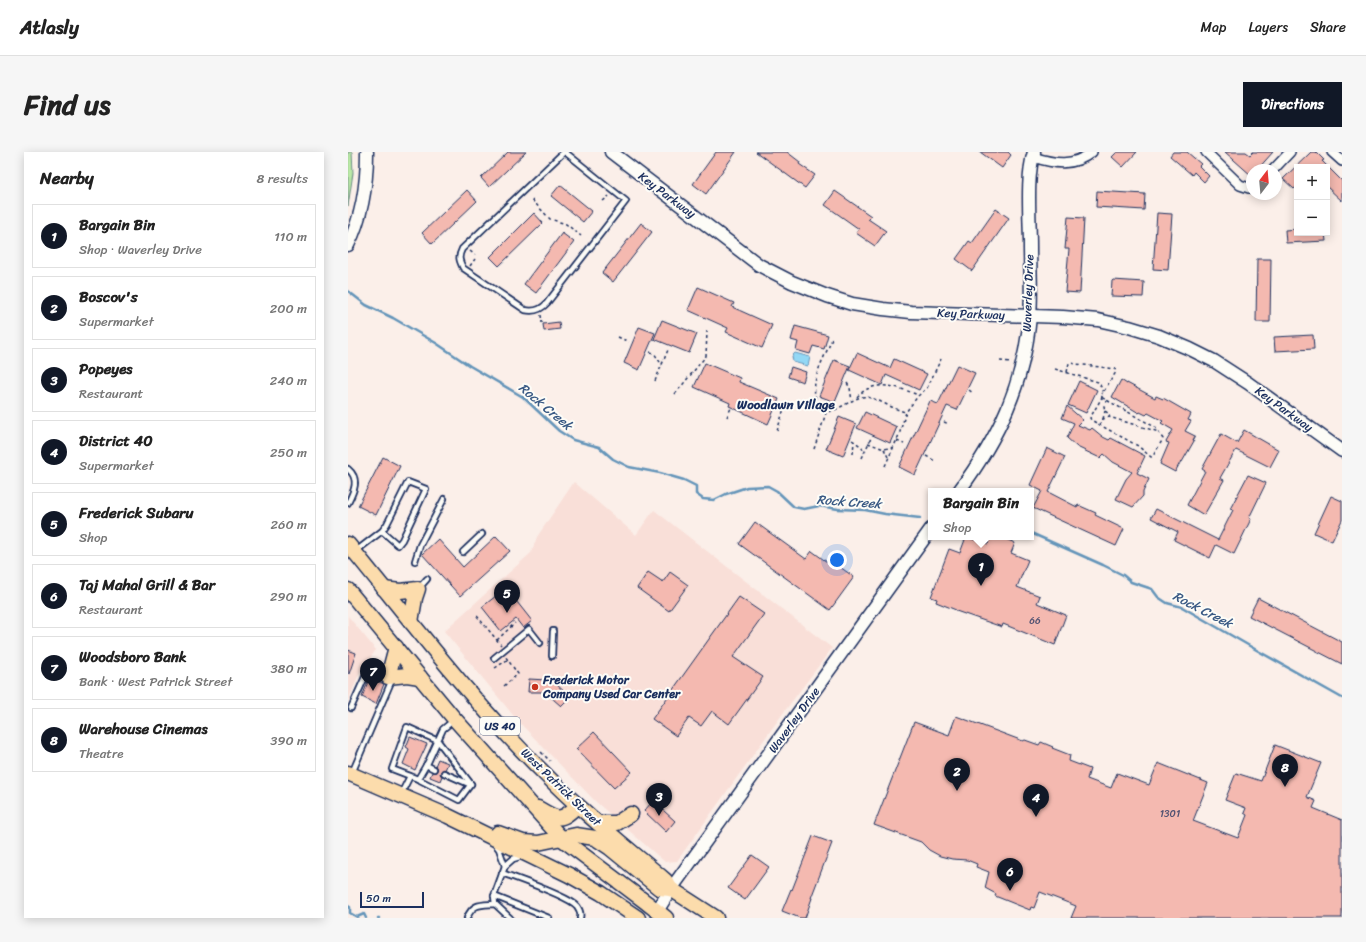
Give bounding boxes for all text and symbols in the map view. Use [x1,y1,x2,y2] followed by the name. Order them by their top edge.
[20,11,79,44] text: Atlasly
[1201,15,1226,40] text: Map
[1248,15,1288,40] text: Layers
[1310,15,1346,40] text: Share
[24,80,111,129] text: Find us
[1243,82,1342,127] button: Directions
[40,163,94,193] text: Nearby
[1246,164,1282,200] north arrow
[1294,164,1330,236] map controls
[1294,164,1330,200] button: +
[633,166,701,225] street label: Key Parkway
[256,167,308,190] text: 8 results
[1294,200,1330,236] button: −
[79,212,155,238] text: Bargain Bin
[51,225,57,248] text: 1
[274,225,307,248] text: 110 m
[79,238,202,261] text: Shop · Waverley Drive
[1016,254,1040,332] street label: Waverley Drive
[79,284,138,310] text: Boscov's
[50,297,58,320] text: 2
[270,297,307,320] text: 200 m
[937,302,1006,326] street label: Key Parkway
[79,310,154,333] text: Supermarket
[79,356,133,382] text: Popeyes
[50,369,58,392] text: 3
[270,369,307,392] text: 240 m
[514,377,579,437] water label: Rock Creek
[1250,380,1318,438] street label: Key Parkway
[79,382,143,405] text: Restaurant
[737,393,836,416] district label: Woodlawn Village
[79,428,153,454] text: District 40
[50,441,58,464] text: 4
[270,441,307,464] text: 250 m
[79,454,154,477] text: Supermarket
[816,488,884,515] water label: Rock Creek
[928,488,1034,540] popup
[943,490,1019,516] text: Bargain Bin
[79,500,193,526] text: Frederick Subaru
[50,513,58,536] text: 5
[271,513,307,536] text: 260 m
[943,516,971,539] text: Shop
[79,526,107,549] text: Shop
[827,550,847,570] your location
[968,553,994,586] pin: 1
[79,572,215,598] text: Taj Mahal Grill & Bar
[494,580,520,613] pin: 5
[50,585,58,608] text: 6
[270,585,307,608] text: 290 m
[1169,585,1239,635] water label: Rock Creek
[79,598,143,621] text: Restaurant
[1029,612,1041,630] house number: 66
[79,644,187,670] text: Woodsboro Bank
[50,657,58,680] text: 7
[270,657,307,680] text: 380 m
[360,658,386,691] pin: 7
[542,669,681,705] place label: Frederick Motor Company Used Car Center
[79,670,233,693] text: Bank · West Patrick Street
[530,682,540,692] marker: Frederick Motor Company Used Car Center
[762,682,826,758] street label: Waverley Drive
[79,716,208,742] text: Warehouse Cinemas
[480,717,520,735] road number: US 40
[50,729,58,752] text: 8
[270,729,307,752] text: 390 m
[79,742,124,765] text: Theatre
[515,742,608,832] street label: West Patrick Street
[1272,754,1298,787] pin: 8
[944,758,970,791] pin: 2
[646,783,672,816] pin: 3
[1023,784,1049,817] pin: 4
[1160,805,1180,823] house number: 1301
[997,858,1023,891] pin: 6
[366,889,391,908] text: 50 m
[360,890,424,909] scale bar

